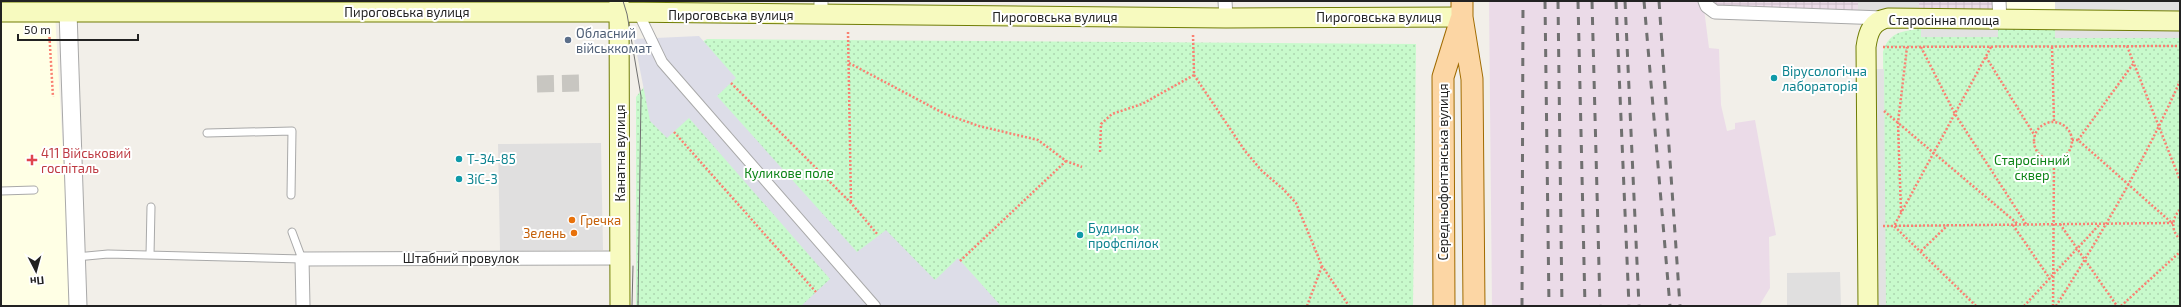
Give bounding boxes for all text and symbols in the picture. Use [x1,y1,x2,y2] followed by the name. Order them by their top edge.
[344,4,470,20] street label: Пироговська вулиця
[668,7,794,23] street label: Пироговська вулиця
[992,9,1118,25] street label: Пироговська вулиця
[1316,9,1442,25] street label: Пироговська вулиця
[1888,12,2000,28] street label: Старосінна площа
[18,16,138,42] scale bar
[24,22,51,36] text: 50 m
[576,25,652,56] place label: Обласний військкомат
[563,35,573,45] marker: Обласний військкомат
[1782,63,1867,94] place label: Вірусологічна лабораторія
[1769,73,1779,83] marker: Вірусологічна лабораторія
[1435,83,1451,261] street label: Середньофонтанська вулиця
[612,104,628,202] street label: Канатна вулиця
[41,145,131,176] place label: 411 Військовий госпіталь
[467,151,516,167] place label: Т-34-85
[1994,152,2070,183] park label: Старосінний сквер
[26,154,38,166] marker: 411 Військовий госпіталь
[454,154,464,164] marker: Т-34-85
[744,165,834,181] park label: Куликове поле
[467,171,498,187] place label: ЗіС-3
[454,174,464,184] marker: ЗіС-3
[580,212,621,228] place label: Гречка
[567,215,577,225] marker: Гречка
[1088,220,1159,251] place label: Будинок профспілок
[523,225,566,241] place label: Зелень
[569,228,579,238] marker: Зелень
[1075,230,1085,240] marker: Будинок профспілок
[403,250,519,266] street label: Штабний провулок
[16,251,56,291] north arrow
[29,274,45,289] text: Пн

